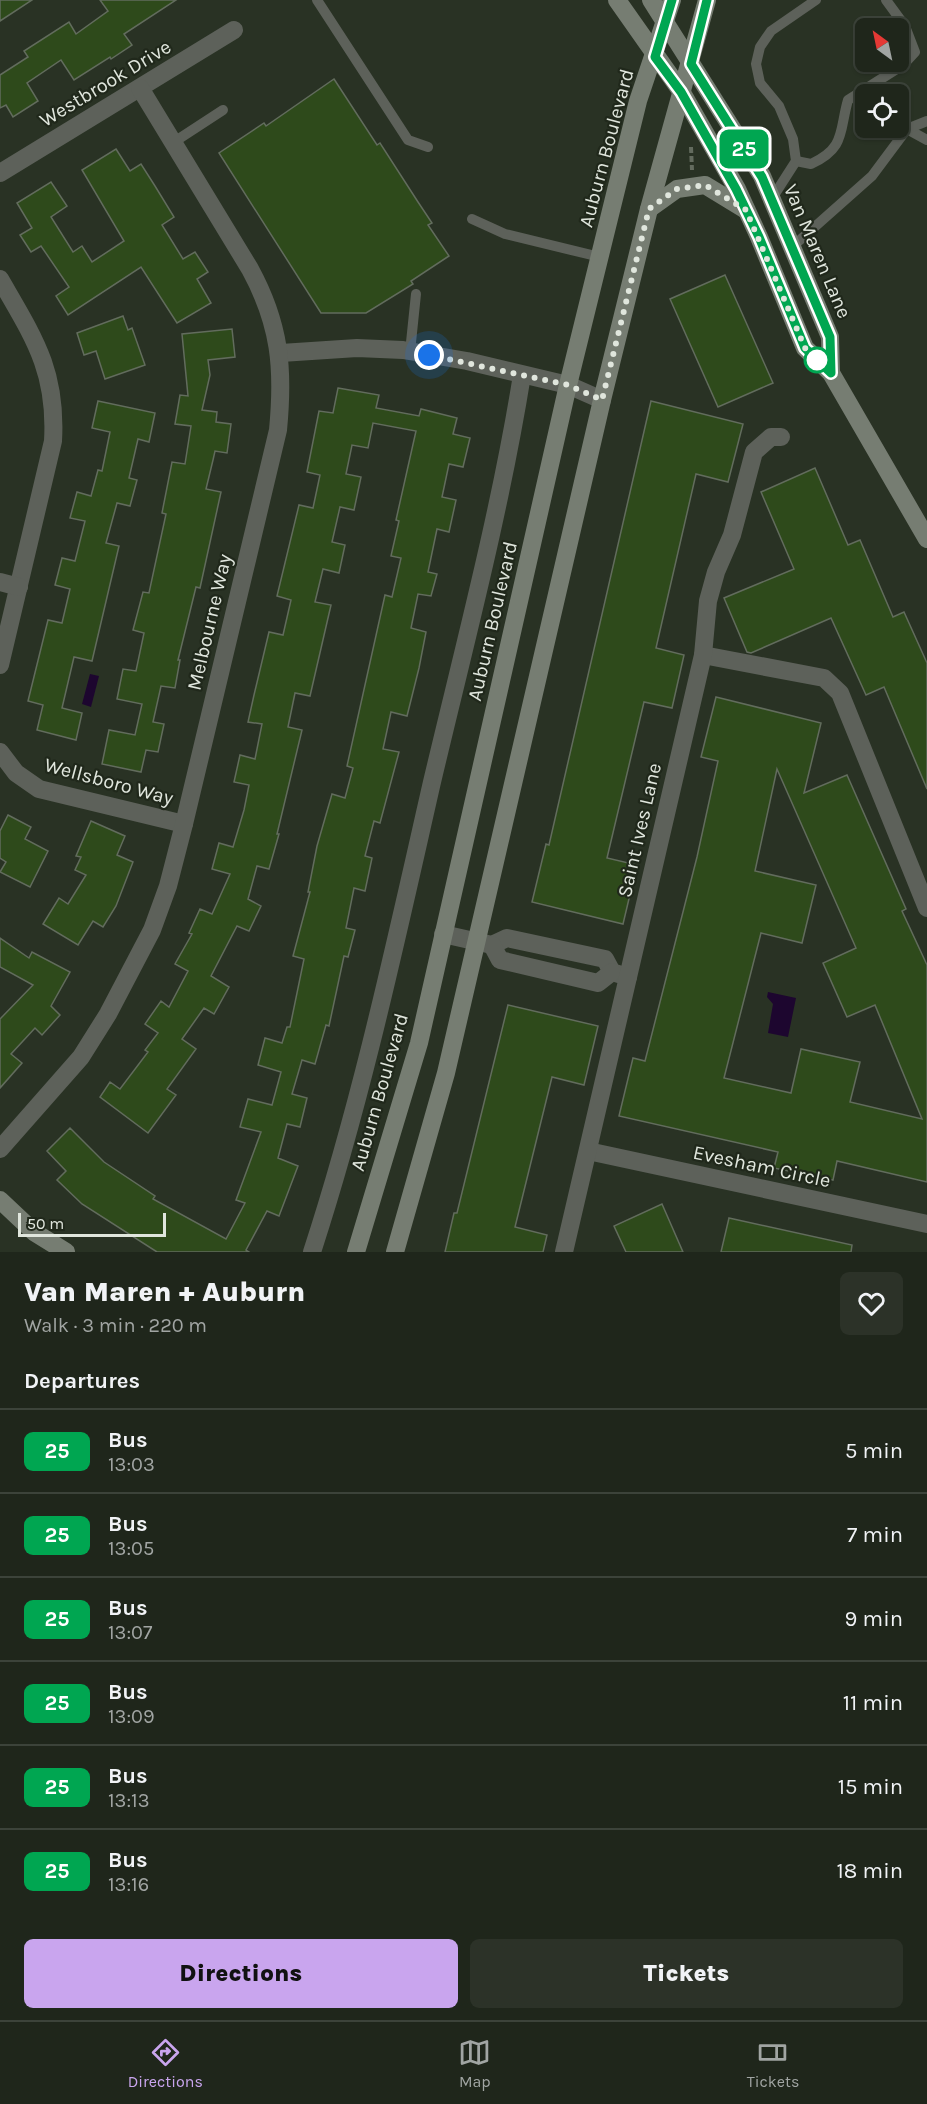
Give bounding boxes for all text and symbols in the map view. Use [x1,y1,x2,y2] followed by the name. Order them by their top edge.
[855,18,909,72] north arrow
[855,18,909,138] map controls
[35,35,175,132] street label: Westbrook Drive
[574,66,639,230] street label: Auburn Boulevard
[855,84,909,138] button: locate
[717,130,771,168] line badge: 25
[732,137,756,161] text: 25
[779,181,856,322] street label: Van Maren Lane
[414,340,444,370] your location
[804,347,830,373] unlabelled marker
[463,539,522,703] street label: Auburn Boulevard
[183,552,236,693] street label: Melbourne Way
[42,753,176,810] street label: Wellsboro Way
[613,761,666,900] street label: Saint Ives Lane
[346,1011,413,1174] street label: Auburn Boulevard
[691,1141,833,1192] street label: Evesham Circle
[18,1210,166,1238] scale bar
[27,1214,64,1233] text: 50 m
[840,1272,903,1335] button: heart
[24,1275,305,1308] text: Van Maren + Auburn
[24,1314,207,1337] text: Walk · 3 min · 220 m
[24,1368,140,1394] text: Departures
[108,1427,148,1453] text: Bus
[845,1438,903,1464] text: 5 min
[45,1439,69,1463] text: 25
[108,1453,155,1476] text: 13:03
[108,1511,148,1537] text: Bus
[847,1522,903,1548] text: 7 min
[45,1523,69,1547] text: 25
[108,1537,154,1560] text: 13:05
[108,1595,148,1621] text: Bus
[845,1606,903,1632] text: 9 min
[45,1607,69,1631] text: 25
[108,1621,152,1644] text: 13:07
[108,1679,148,1705] text: Bus
[843,1690,903,1716] text: 11 min
[45,1691,69,1715] text: 25
[108,1705,155,1728] text: 13:09
[108,1763,148,1789] text: Bus
[838,1774,903,1800] text: 15 min
[45,1775,69,1799] text: 25
[108,1789,149,1812] text: 13:13
[108,1847,148,1873] text: Bus
[837,1858,903,1884] text: 18 min
[45,1859,69,1883] text: 25
[108,1873,149,1896] text: 13:16
[24,1939,458,2008] button: Directions
[470,1939,903,2008] button: Tickets
[128,2036,203,2091] tab: Directions
[458,2036,491,2091] tab: Map
[747,2036,799,2091] tab: Tickets

